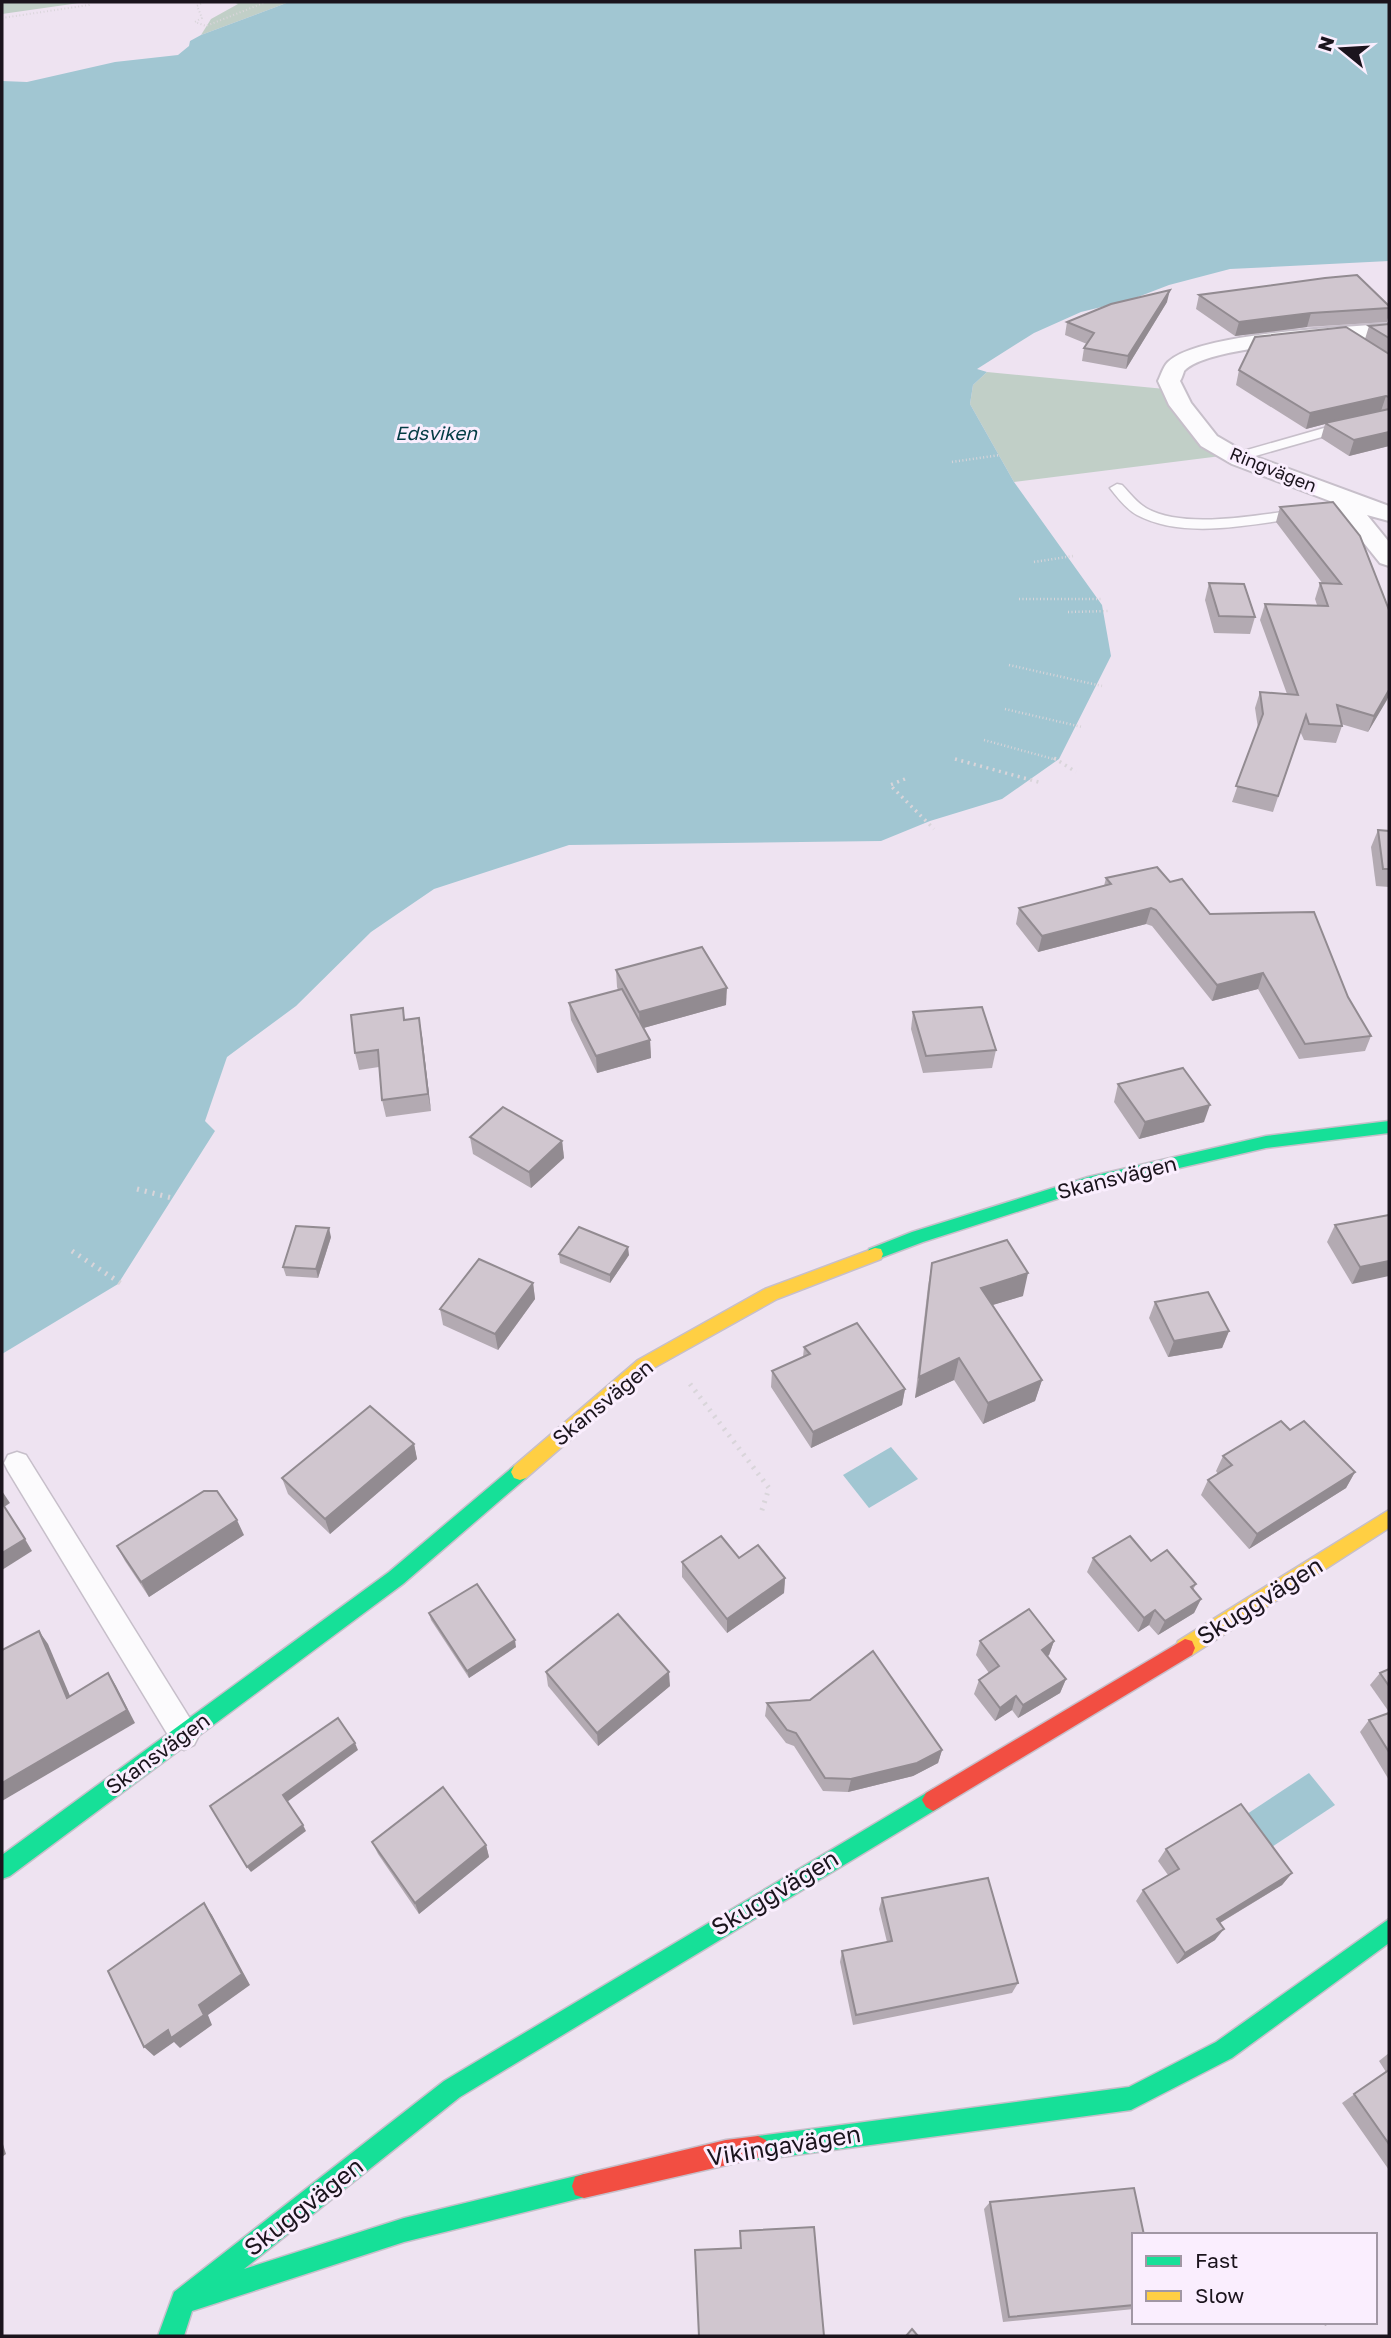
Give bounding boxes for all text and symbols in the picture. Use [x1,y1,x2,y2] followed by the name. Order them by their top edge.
[1307,14,1377,84] north arrow
[1312,33,1339,54] text: N
[395,421,478,444] water label: Edsviken
[1227,442,1320,496] street label: Ringvägen
[1054,1150,1179,1204] street label: Skansvägen
[547,1354,658,1451] street label: Skansvägen
[1191,1550,1327,1650] street label: Skuggvägen
[100,1707,214,1800] street label: Skansvägen
[706,1842,843,1941] street label: Skuggvägen
[705,2118,863,2171] street label: Vikingavägen
[238,2150,368,2261] street label: Skuggvägen
[1132,2233,1377,2324] legend
[1195,2247,1238,2273] text: Fast
[1195,2282,1244,2308] text: Slow

